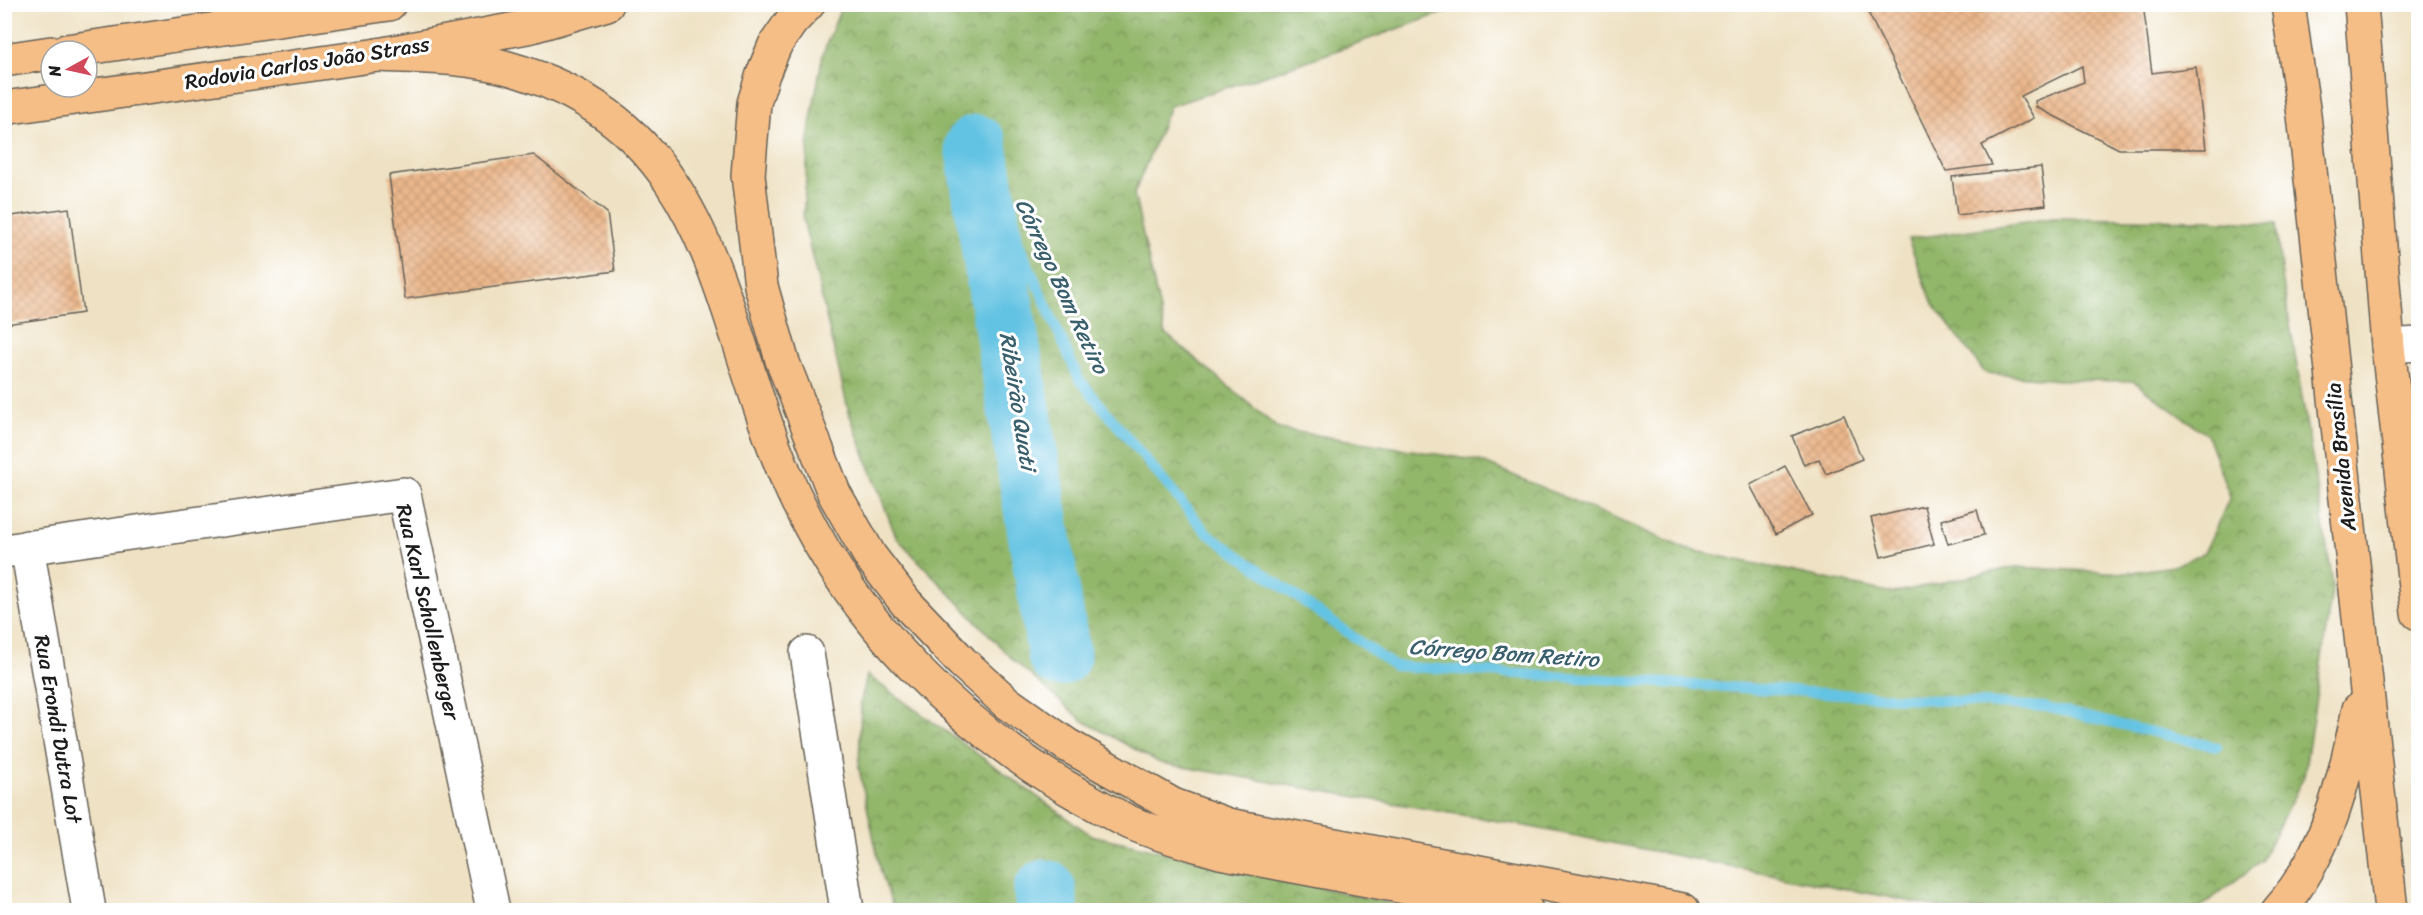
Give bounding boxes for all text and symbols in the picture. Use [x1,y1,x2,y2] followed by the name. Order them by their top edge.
[182,25,433,101] street label: Rodovia Carlos João Strass
[39,39,99,99] north arrow
[39,63,70,80] text: N
[1004,192,1121,382] water label: Córrego Bom Retiro
[988,329,1049,477] water label: Ribeirão Quati
[2314,381,2368,534] street label: Avenida Brasília
[385,500,472,725] street label: Rua Karl Schollenberger
[1408,627,1602,679] water label: Córrego Bom Retiro
[23,632,94,828] street label: Rua Erondi Dutra Lot

